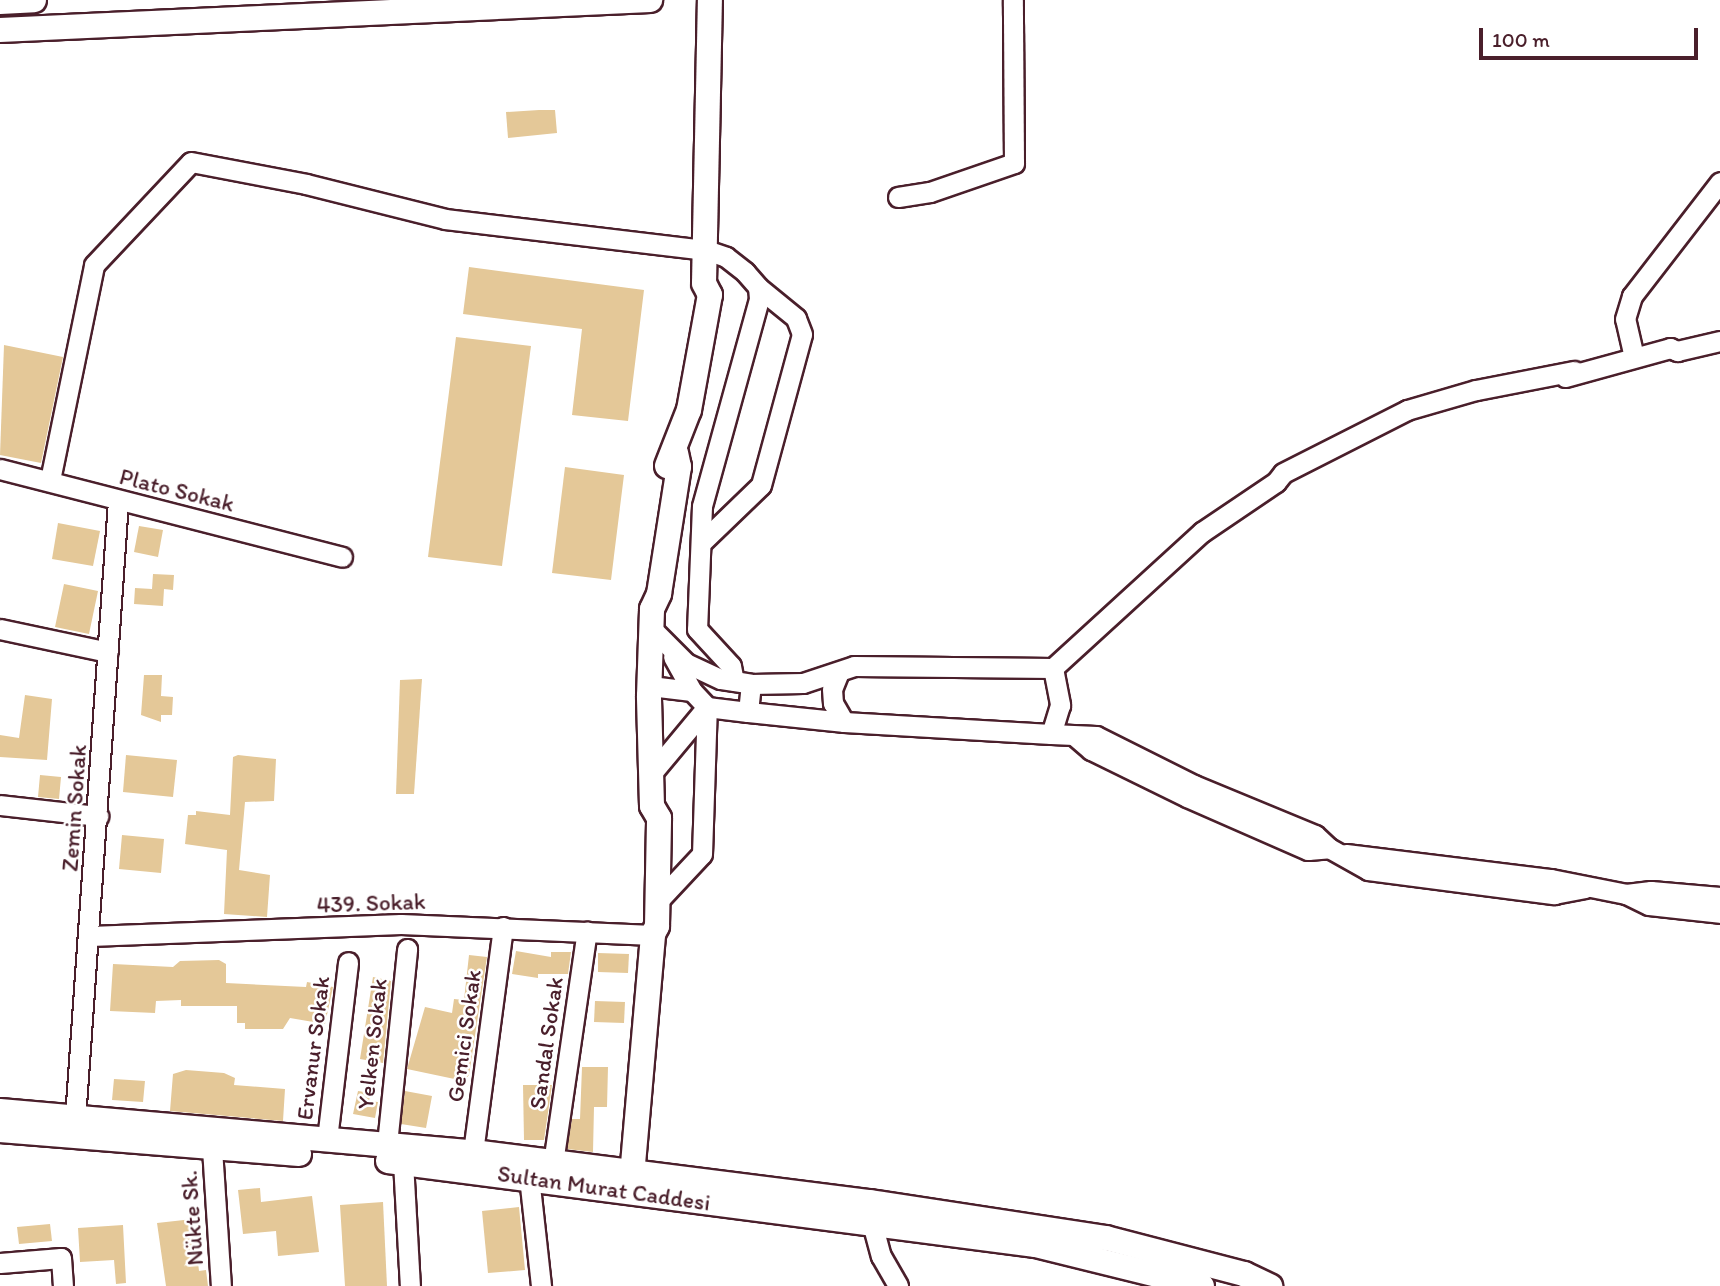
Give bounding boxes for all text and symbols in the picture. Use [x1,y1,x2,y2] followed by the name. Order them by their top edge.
[1482,14,1701,58] scale bar
[1492,27,1550,52] text: 100 m
[117,462,237,518] street label: Plato Sokak
[56,744,92,872] street label: Zemin Sokak
[316,887,426,919] street label: 439. Sokak
[441,968,487,1104] street label: Gemici Sokak
[291,975,335,1121] street label: Ervanur Sokak
[523,975,569,1111] street label: Sandal Sokak
[351,977,393,1111] street label: Yelken Sokak
[496,1159,712,1217] street label: Sultan Murat Caddesi
[175,1169,209,1267] street label: Nükte Sk.

